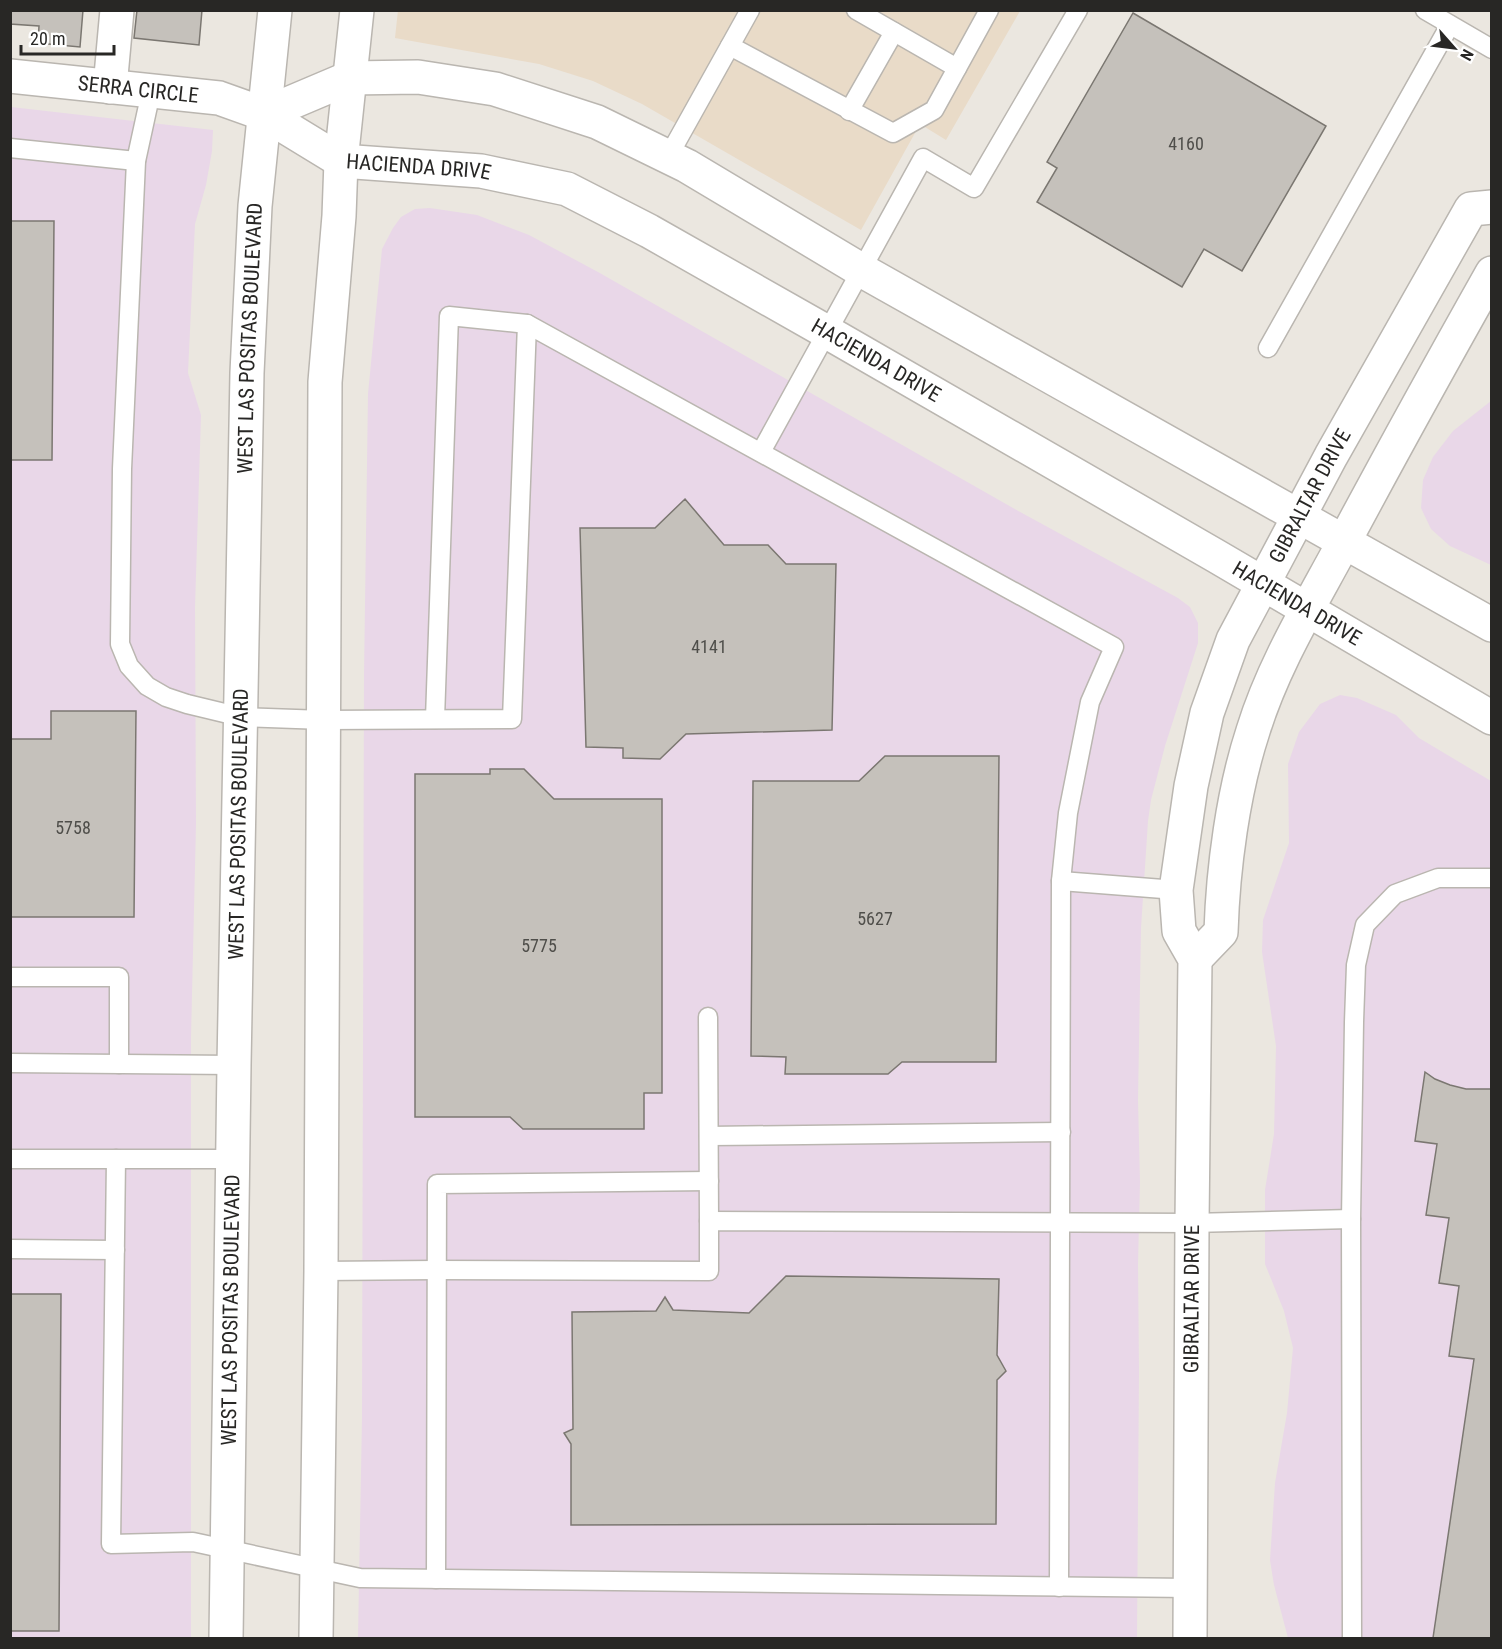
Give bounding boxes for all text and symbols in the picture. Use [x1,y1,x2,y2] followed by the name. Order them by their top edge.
[21,18,114,56] scale bar
[1424,18,1484,78] north arrow
[30,28,65,49] text: 20 m
[1456,46,1477,64] text: N
[77,71,200,108] street label: SERRA CIRCLE
[1168,133,1204,154] house number: 4160
[345,149,493,185] street label: HACIENDA DRIVE
[233,202,267,474] street label: WEST LAS POSITAS BOULEVARD
[807,314,945,407] street label: HACIENDA DRIVE
[1264,425,1356,567] street label: GIBRALTAR DRIVE
[1228,556,1366,651] street label: HACIENDA DRIVE
[691,636,727,657] house number: 4141
[224,688,253,960] street label: WEST LAS POSITAS BOULEVARD
[55,817,91,838] house number: 5758
[857,908,893,929] house number: 5627
[521,935,557,956] house number: 5775
[217,1174,244,1446] street label: WEST LAS POSITAS BOULEVARD
[1179,1225,1204,1373] street label: GIBRALTAR DRIVE

